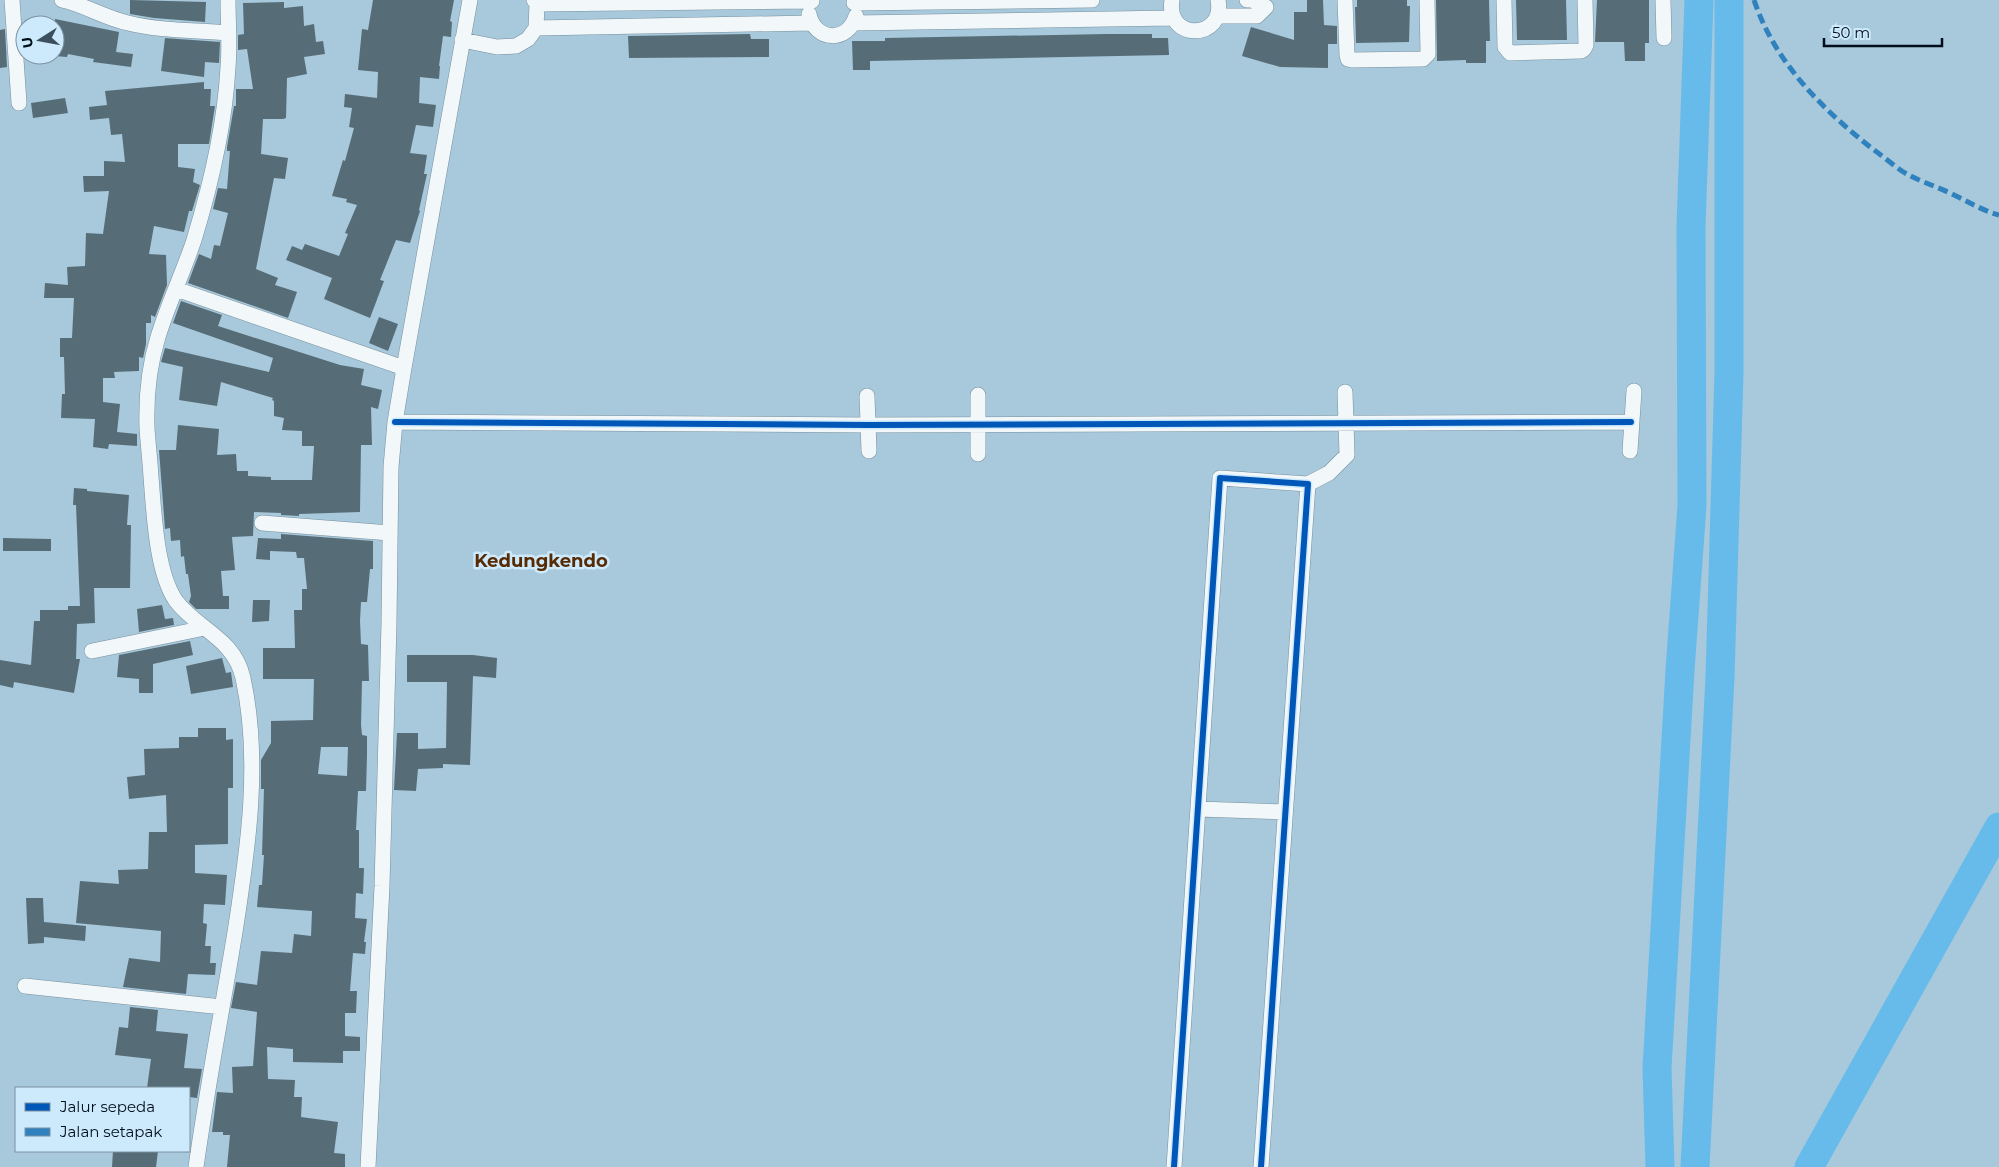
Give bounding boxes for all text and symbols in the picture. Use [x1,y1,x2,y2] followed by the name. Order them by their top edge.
[15,15,65,65] north arrow
[1824,15,1942,47] scale bar
[1832,23,1870,42] text: 50 m
[17,35,37,50] text: U
[474,550,608,572] district label: Kedungkendo
[15,1087,190,1152] legend
[59,1097,155,1116] text: Jalur sepeda
[59,1122,162,1141] text: Jalan setapak

